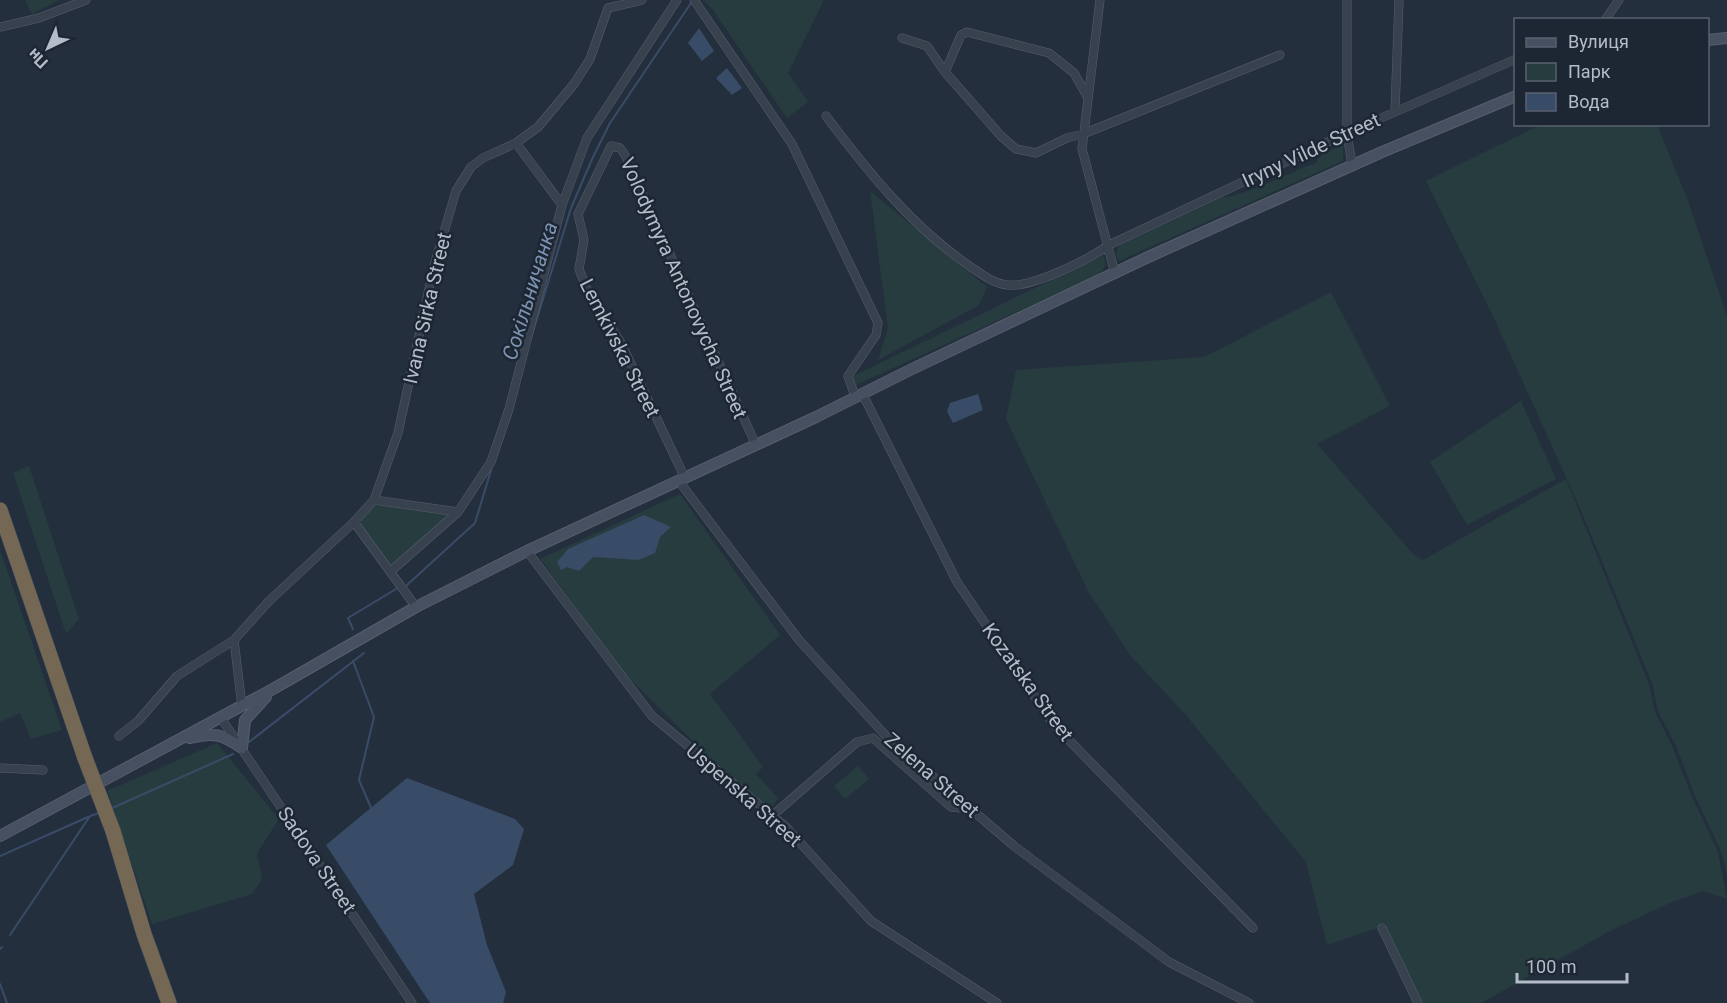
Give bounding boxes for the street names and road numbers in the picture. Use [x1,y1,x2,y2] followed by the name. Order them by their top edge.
[1238,108,1384,192] street label: Iryny Vilde Street
[615,154,753,422] street label: Volodymyra Antonovycha Street
[398,230,456,386] street label: Ivana Sirka Street
[575,275,665,421] street label: Lemkivska Street
[977,618,1079,746] street label: Kozatska Street
[880,727,984,823] street label: Zelena Street
[681,738,807,852] street label: Uspenska Street
[273,802,361,918] street label: Sadova Street

